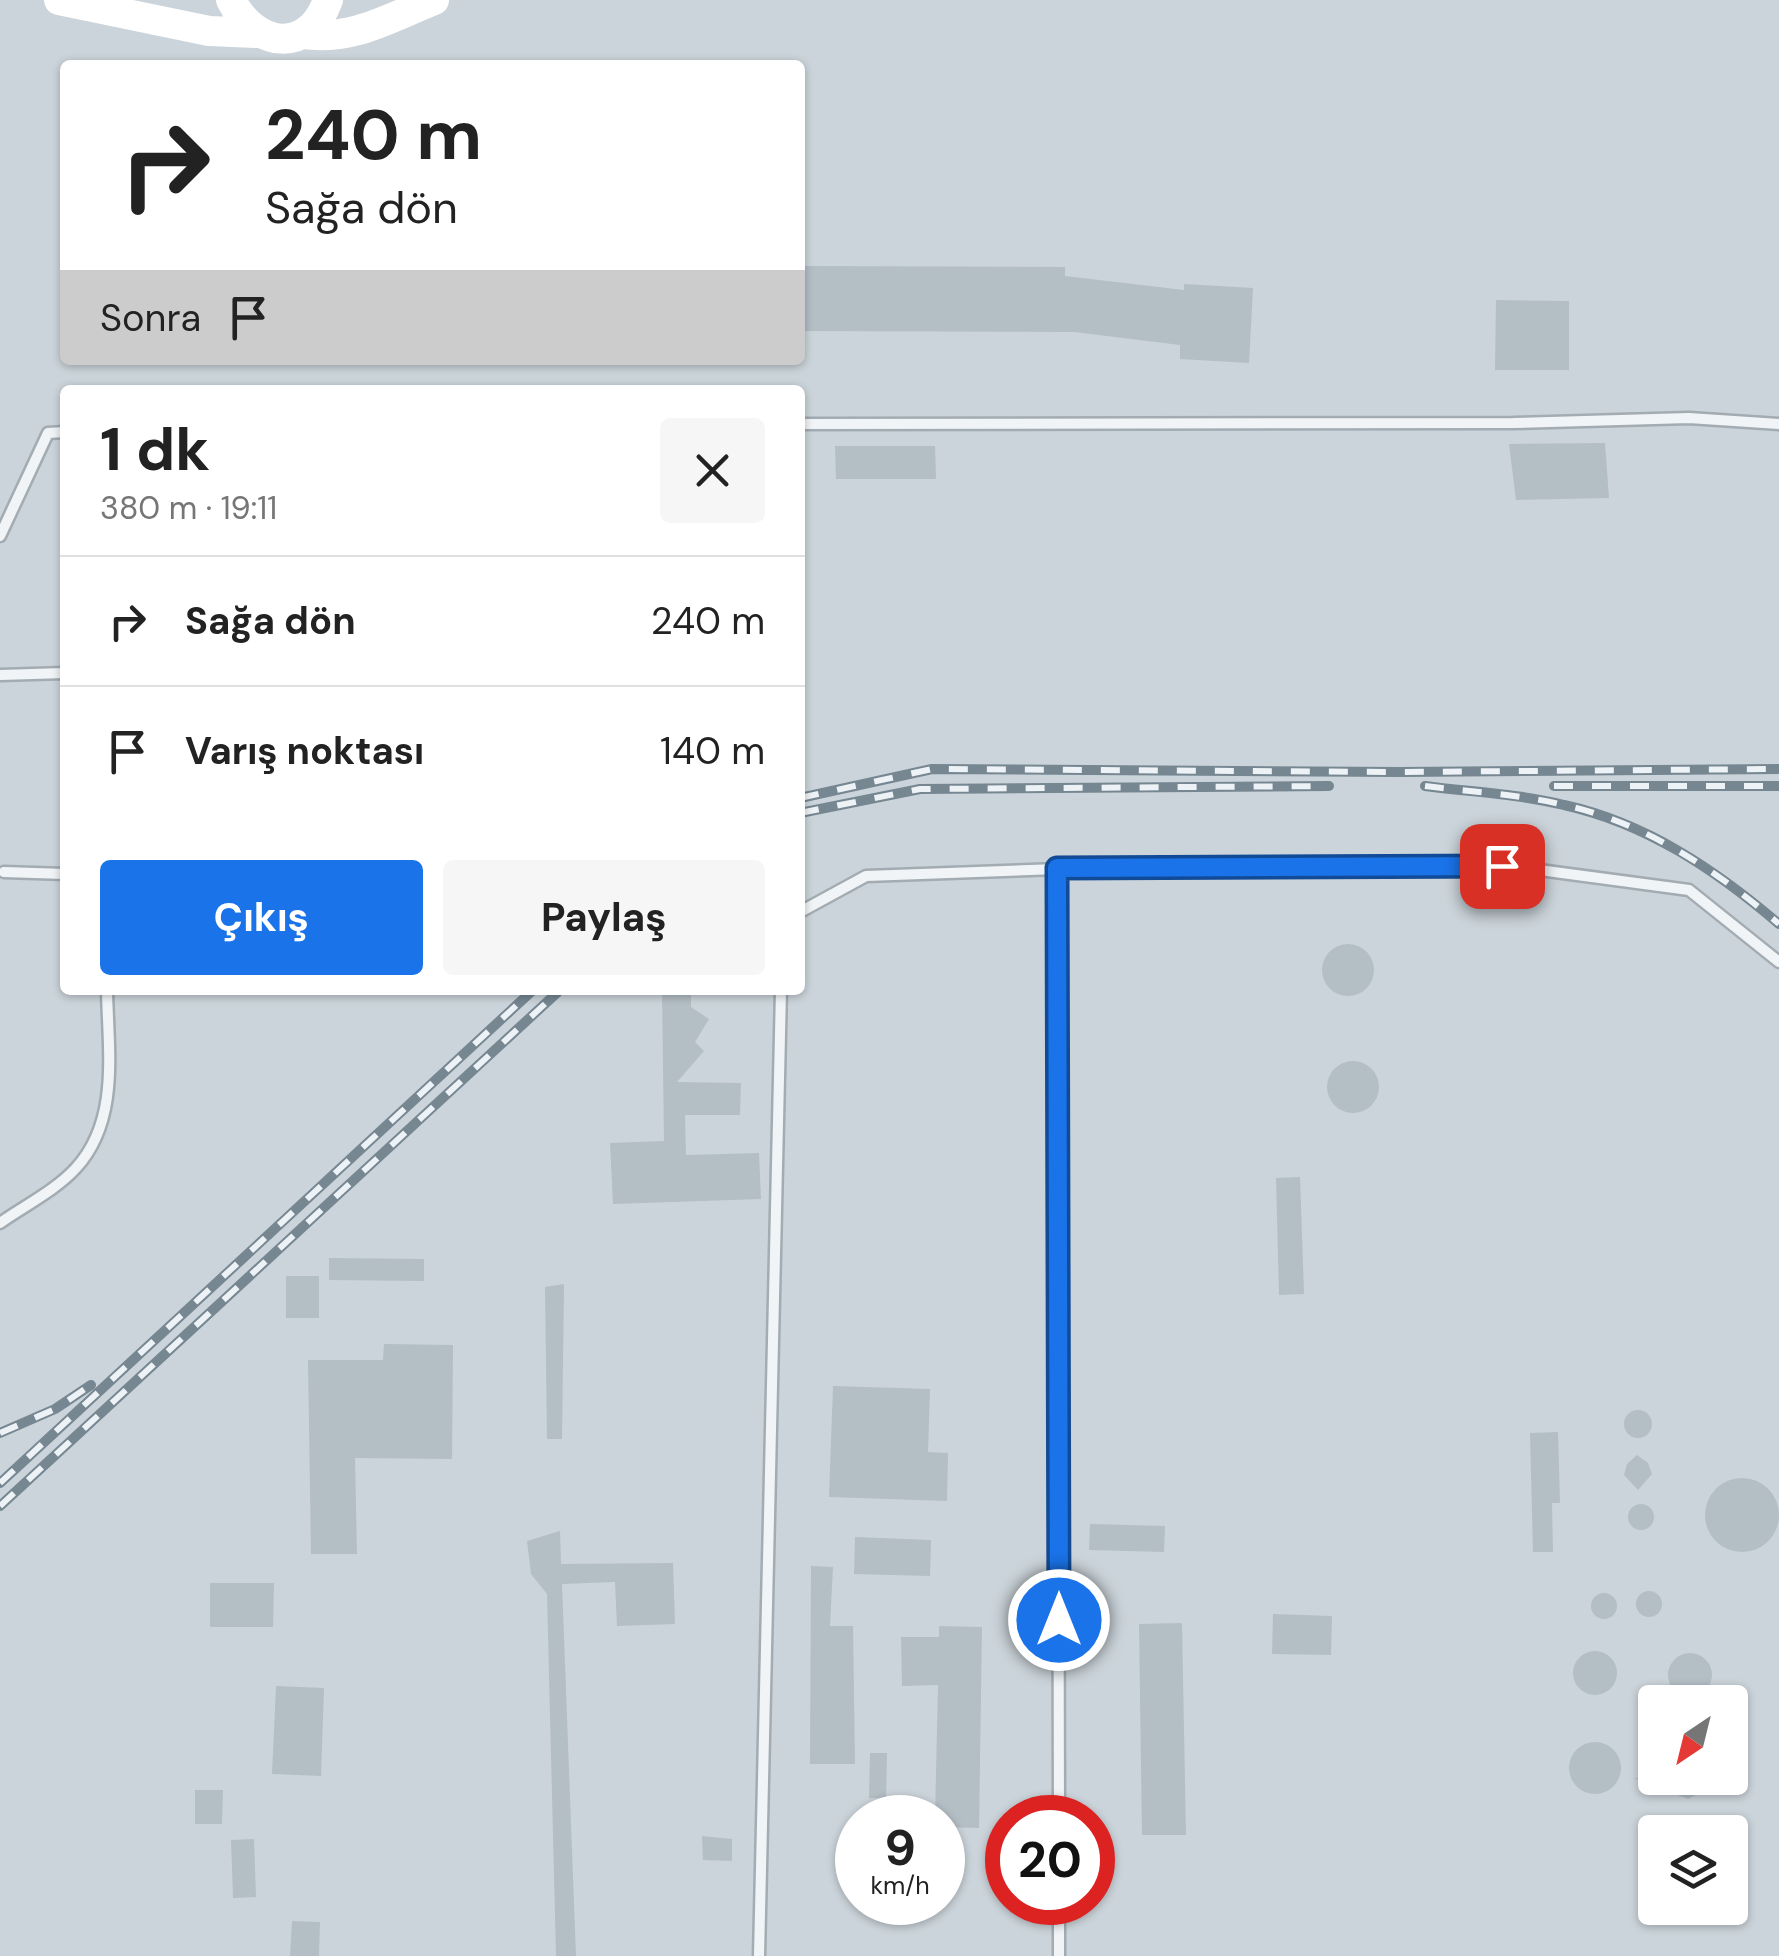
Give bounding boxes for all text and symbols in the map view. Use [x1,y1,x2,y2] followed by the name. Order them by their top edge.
[265,90,482,181] text: 240 m
[100,100,230,230] icon: right
[265,178,458,237] text: Sağa dön
[221,290,276,345] icon: arrive
[100,293,201,343] text: Sonra
[100,410,210,489] text: 1 dk
[660,418,765,523] button: close
[100,487,277,529] text: 380 m · 19:11
[100,594,155,649] icon: right
[185,596,356,646] text: Sağa dön
[651,596,765,646] text: 240 m
[100,724,155,779] icon: arrive
[185,726,424,776] text: Varış noktası
[660,726,765,776] text: 140 m
[1460,824,1545,909] pin
[1475,839,1530,894] icon: arrive
[100,860,423,975] button: Çıkış
[443,860,765,975] button: Paylaş
[1007,1568,1111,1672] position arrow
[1638,1685,1748,1795] north arrow
[1638,1685,1748,1925] map controls
[985,1795,1115,1925] speed limit sign: 20
[884,1815,916,1881] text: 9
[1638,1815,1748,1925] button: layers
[870,1869,930,1902] text: km/h

